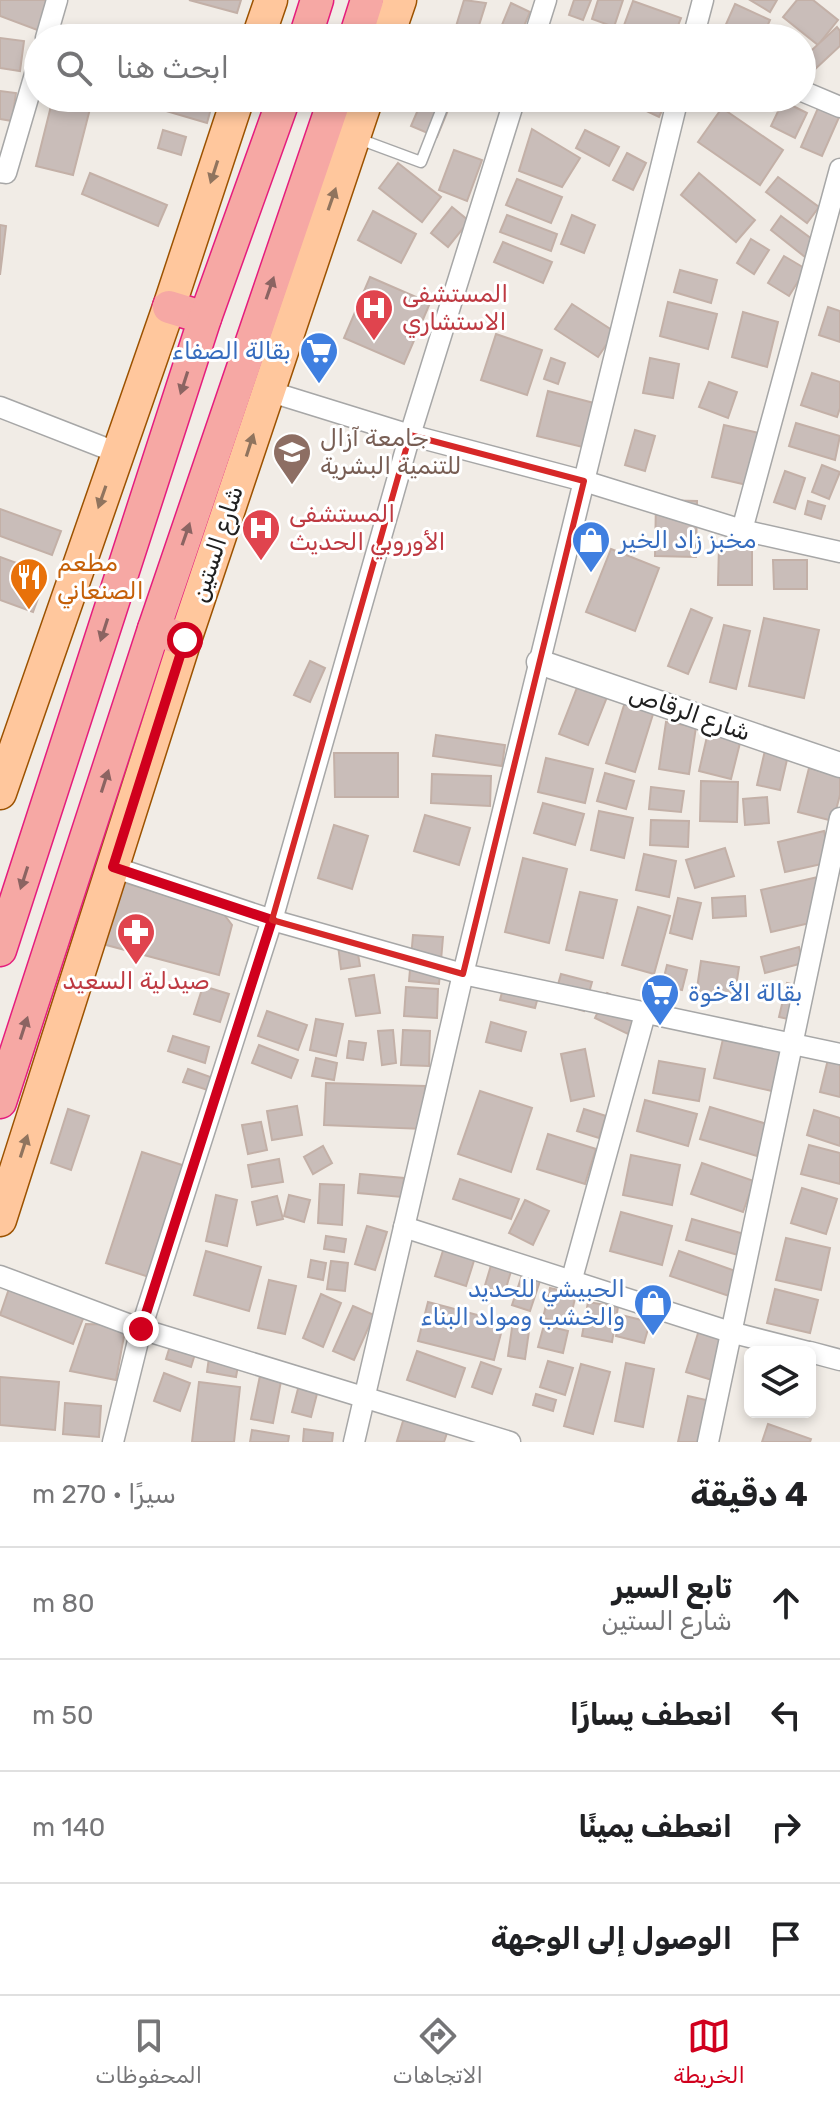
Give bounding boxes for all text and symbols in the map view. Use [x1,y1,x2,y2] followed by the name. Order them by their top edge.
[24,24,816,112] search box
[52,46,96,90] icon: search
[116,50,229,86] text: ابحث هنا
[207,160,219,184] one-way arrow
[327,187,339,211] one-way arrow
[265,276,277,300] one-way arrow
[402,280,508,339] place label: المستشفى الاستشاري
[353,287,395,342] hospital icon: المستشفى الاستشاري
[298,330,340,385] supermarket icon: بقالة الصفاء
[172,337,291,365] place label: بقالة الصفاء
[178,371,190,395] one-way arrow
[320,424,461,480] place label: جامعة آزال للتنمية البشرية
[271,431,313,486] school or university icon: جامعة آزال للتنمية البشرية
[244,433,256,457] one-way arrow
[185,482,251,606] street label: شارع الستين
[96,486,108,510] one-way arrow
[289,500,446,560] place label: المستشفى الأوروبي الحديث
[240,507,282,562] hospital icon: المستشفى الأوروبي الحديث
[570,519,612,574] shop icon: مخبز زاد الخير
[181,522,193,546] one-way arrow
[617,526,756,554] place label: مخبز زاد الخير
[57,549,144,609] place label: مطعم الصنعاني
[8,556,50,611] restaurant icon: مطعم الصنعاني
[97,619,110,643] one-way arrow
[167,622,203,658] route start
[625,679,754,749] street label: شارع الرقاص
[99,768,111,792] one-way arrow
[17,866,29,890] one-way arrow
[115,911,157,966] pharmacy icon: صيدلية السعيد
[62,967,210,995] place label: صيدلية السعيد
[639,972,681,1027] supermarket icon: بقالة الأخوة
[688,979,802,1007] place label: بقالة الأخوة
[18,1016,31,1040] one-way arrow
[18,1134,31,1158] one-way arrow
[420,1275,625,1331] place label: الحبيشي للحديد والخشب ومواد البناء
[632,1282,674,1337] shop icon: الحبيشي للحديد والخشب ومواد البناء
[123,1311,159,1347] route end
[744,1346,816,1418] map controls
[744,1346,816,1418] button: layers
[690,1474,808,1515] text: 4 دقيقة
[32,1479,176,1510] text: سيرًا · 270 m
[612,1570,732,1606] text: تابع السير
[764,1581,808,1625] icon: ahead
[32,1588,95,1619] text: 80 m
[601,1606,732,1637] text: شارع الستين
[764,1693,808,1737] icon: left
[570,1697,732,1733] text: انعطف يسارًا
[32,1700,93,1731] text: 50 m
[764,1805,808,1849] icon: right
[578,1809,732,1845] text: انعطف يمينًا
[32,1812,105,1843] text: 140 m
[764,1917,808,1961] icon: arrive
[491,1921,732,1957] text: الوصول إلى الوجهة
[95,2014,202,2089] tab: المحفوظات
[393,2014,483,2089] tab: الاتجاهات
[673,2014,745,2089] tab: الخريطة

